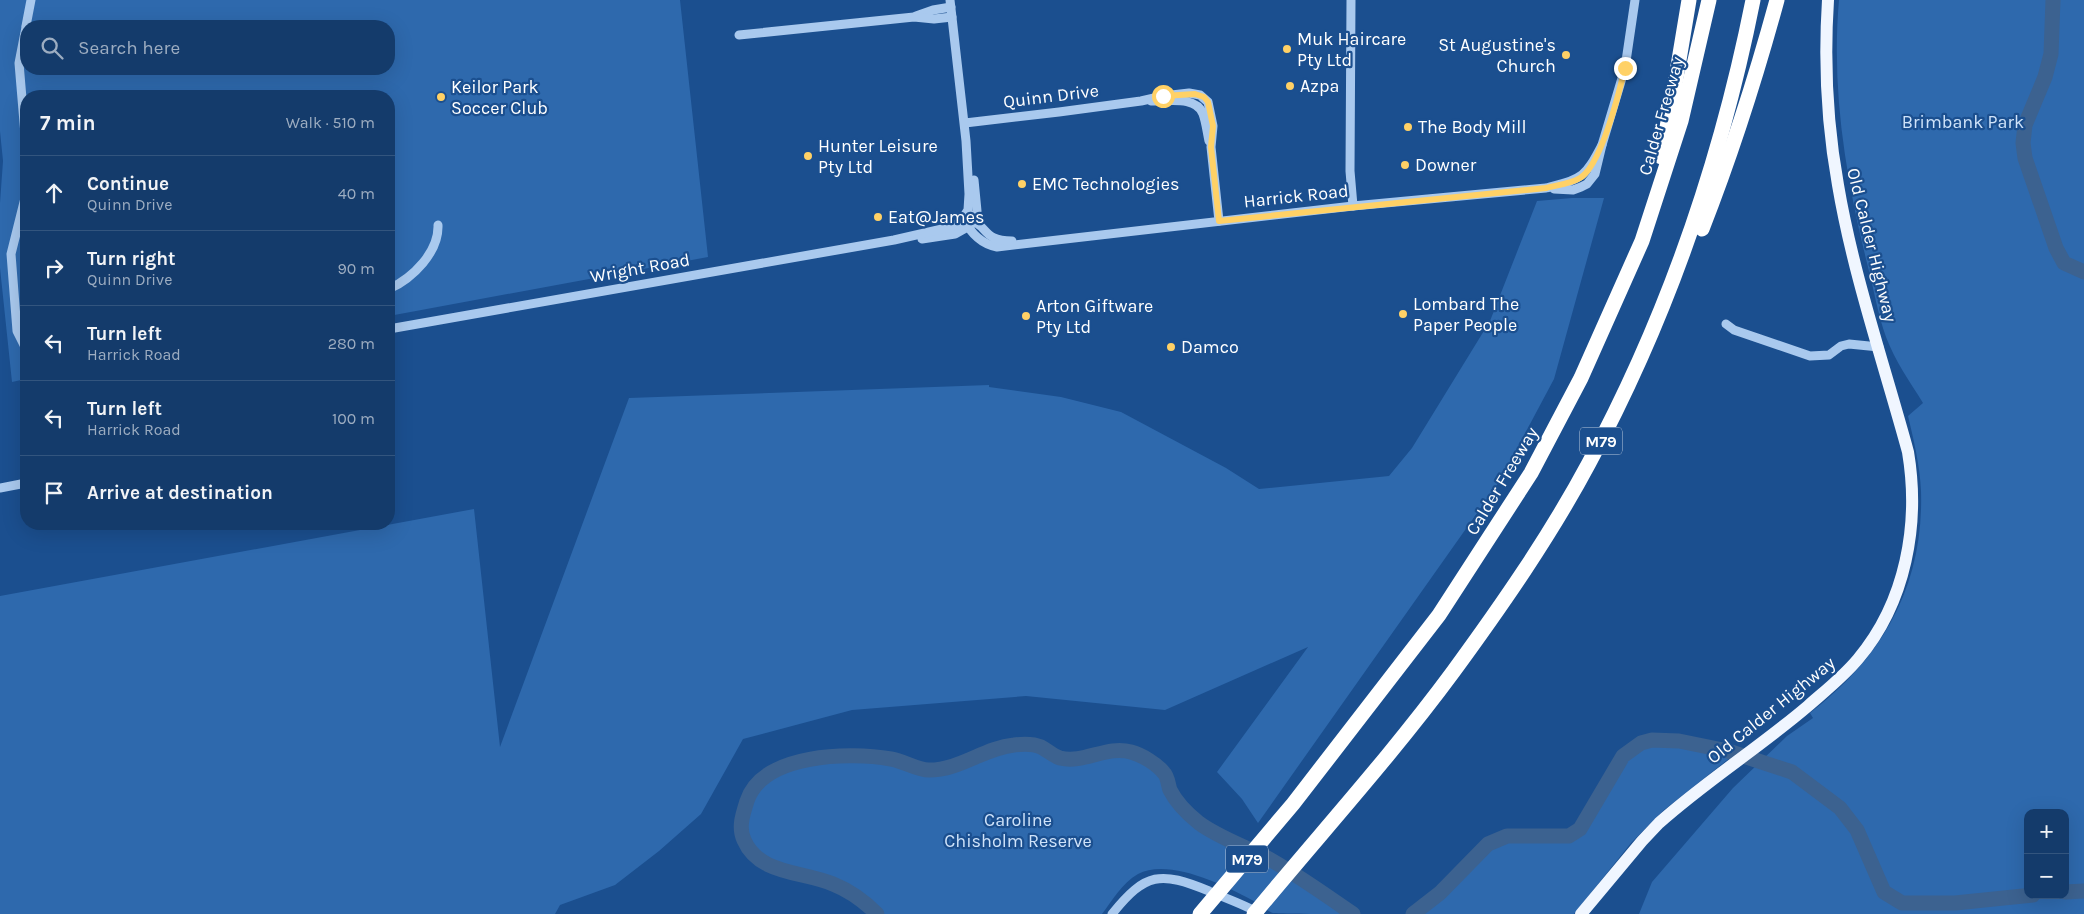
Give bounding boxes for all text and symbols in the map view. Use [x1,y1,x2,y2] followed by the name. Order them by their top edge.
[20,20,395,75] search box
[1297,28,1406,71] place label: Muk Haircare Pty Ltd
[38,34,66,62] icon: search
[1438,34,1556,77] place label: St Augustine's Church
[78,37,180,59] text: Search here
[1281,43,1293,55] marker: Muk Haircare Pty Ltd
[1560,49,1572,61] marker: St Augustine's Church
[1634,54,1689,178] street label: Calder Freeway
[1614,57,1637,80] route end
[1300,75,1339,97] place label: Azpa
[451,76,548,119] place label: Keilor Park Soccer Club
[1002,79,1100,113] street label: Quinn Drive
[1284,80,1296,92] marker: Azpa
[1152,85,1175,108] route start
[435,91,447,103] marker: Keilor Park Soccer Club
[40,111,96,135] text: 7 min
[1902,111,2024,133] park label: Brimbank Park
[286,113,375,132] text: Walk · 510 m
[1418,116,1526,138] place label: The Body Mill
[1402,121,1414,133] marker: The Body Mill
[818,135,938,178] place label: Hunter Leisure Pty Ltd
[802,150,814,162] marker: Hunter Leisure Pty Ltd
[1415,154,1477,176] place label: Downer
[1399,159,1411,171] marker: Downer
[1842,166,1902,325] street label: Old Calder Highway
[87,173,169,195] text: Continue
[1032,173,1180,195] place label: EMC Technologies
[1016,178,1028,190] marker: EMC Technologies
[40,179,68,207] icon: ahead
[1242,180,1350,212] street label: Harrick Road
[338,184,375,203] text: 40 m
[87,195,172,214] text: Quinn Drive
[888,206,984,228] place label: Eat@James
[872,211,884,223] marker: Eat@James
[87,248,176,270] text: Turn right
[588,248,692,288] street label: Wright Road
[40,254,68,282] icon: right
[337,259,375,278] text: 90 m
[87,270,172,289] text: Quinn Drive
[1413,293,1519,336] place label: Lombard The Paper People
[1036,295,1153,338] place label: Arton Giftware Pty Ltd
[1397,308,1409,320] marker: Lombard The Paper People
[1020,310,1032,322] marker: Arton Giftware Pty Ltd
[87,323,162,345] text: Turn left
[40,329,68,357] icon: left
[328,334,375,353] text: 280 m
[1181,336,1239,358] place label: Damco
[1165,341,1177,353] marker: Damco
[87,345,181,364] text: Harrick Road
[87,398,162,420] text: Turn left
[40,404,68,432] icon: left
[332,409,375,428] text: 100 m
[87,420,181,439] text: Harrick Road
[1461,422,1543,539] street label: Calder Freeway
[1580,428,1622,454] road number: M79
[40,479,68,507] icon: arrive
[87,482,273,504] text: Arrive at destination
[1703,651,1840,768] street label: Old Calder Highway
[944,809,1092,852] park label: Caroline Chisholm Reserve
[2024,809,2069,899] map controls
[2024,809,2069,854] button: +
[1226,846,1268,872] road number: M79
[2024,854,2069,899] button: −

